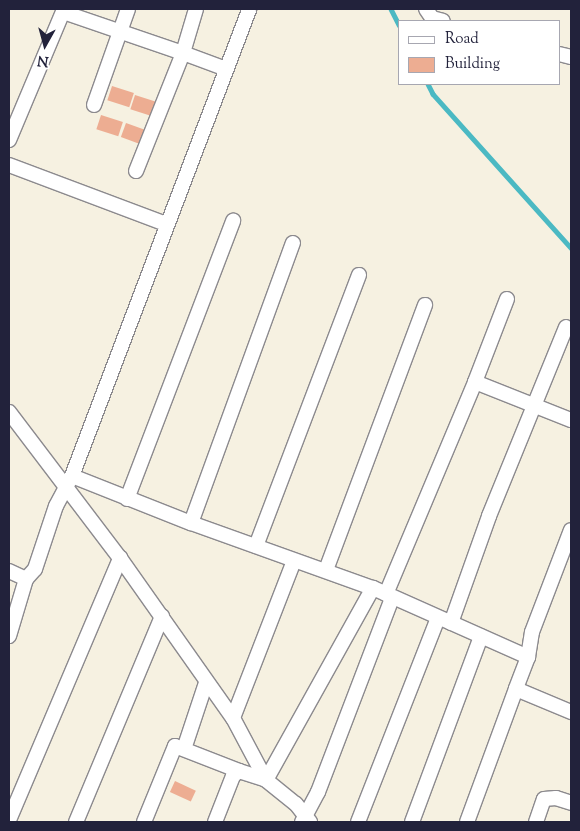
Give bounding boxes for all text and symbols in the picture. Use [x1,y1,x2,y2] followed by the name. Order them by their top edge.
[20,20,70,70] north arrow
[398,20,560,85] legend
[445,29,479,50] text: Road
[36,49,50,70] text: N
[445,54,500,75] text: Building

